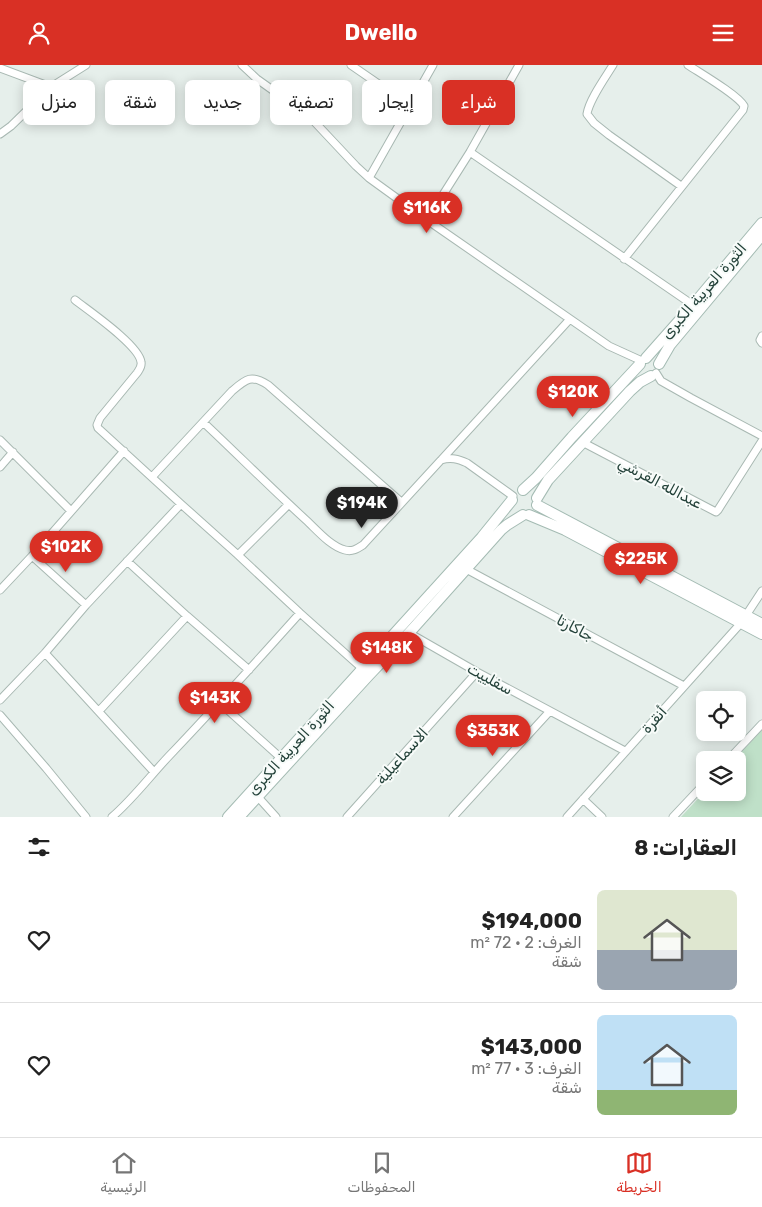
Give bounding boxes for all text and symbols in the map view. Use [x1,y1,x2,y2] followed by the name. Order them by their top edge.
[25,19,53,47] icon: person
[345,19,417,46] text: Dwello
[709,19,737,47] icon: menu
[23,80,95,125] chip: منزل
[105,80,175,125] chip: شقة
[185,80,260,125] chip: جديد
[270,80,352,125] chip: تصفية
[362,80,432,125] chip: إيجار
[442,80,515,125] chip: شراء
[392,191,462,234] pin: $116K
[403,198,451,217] text: $116K
[658,239,750,343] street label: الثورة العربية الكبرى
[538,375,608,418] pin: $120K
[548,382,598,401] text: $120K
[614,453,705,515] street label: عبدالله القرشي
[327,487,397,529] pin: $194K
[337,493,387,512] text: $194K
[31,531,101,573] pin: $102K
[41,537,91,556] text: $102K
[606,543,676,585] pin: $225K
[615,549,667,568] text: $225K
[553,611,597,645] street label: جاكارتا
[352,631,422,674] pin: $148K
[361,638,413,657] text: $148K
[464,659,516,699] street label: سفلييت
[180,681,250,724] pin: $143K
[190,688,240,707] text: $143K
[696,691,746,801] map controls
[696,691,746,741] button: locate
[244,697,338,799] street label: الثورة العربية الكبرى
[637,703,671,737] street label: أنقرة
[458,715,528,757] pin: $353K
[467,721,519,740] text: $353K
[372,724,432,788] street label: الاسماعيلية
[696,751,746,801] button: layers
[25,833,53,861] icon: filters
[634,835,737,860] text: العقارات: 8
[481,908,582,933] text: $194,000
[637,910,697,970] icon: home
[25,926,53,954] icon: heart
[470,933,582,952] text: الغرف: 2 · 72 m²
[552,952,582,971] text: شقة
[481,1034,582,1059] text: $143,000
[637,1035,697,1095] icon: home
[25,1051,53,1079] icon: heart
[471,1059,582,1078] text: الغرف: 3 · 77 m²
[552,1078,582,1097] text: شقة
[100,1149,147,1196] tab: الرئيسية
[347,1149,416,1196] tab: المحفوظات
[616,1149,662,1196] tab: الخريطة

